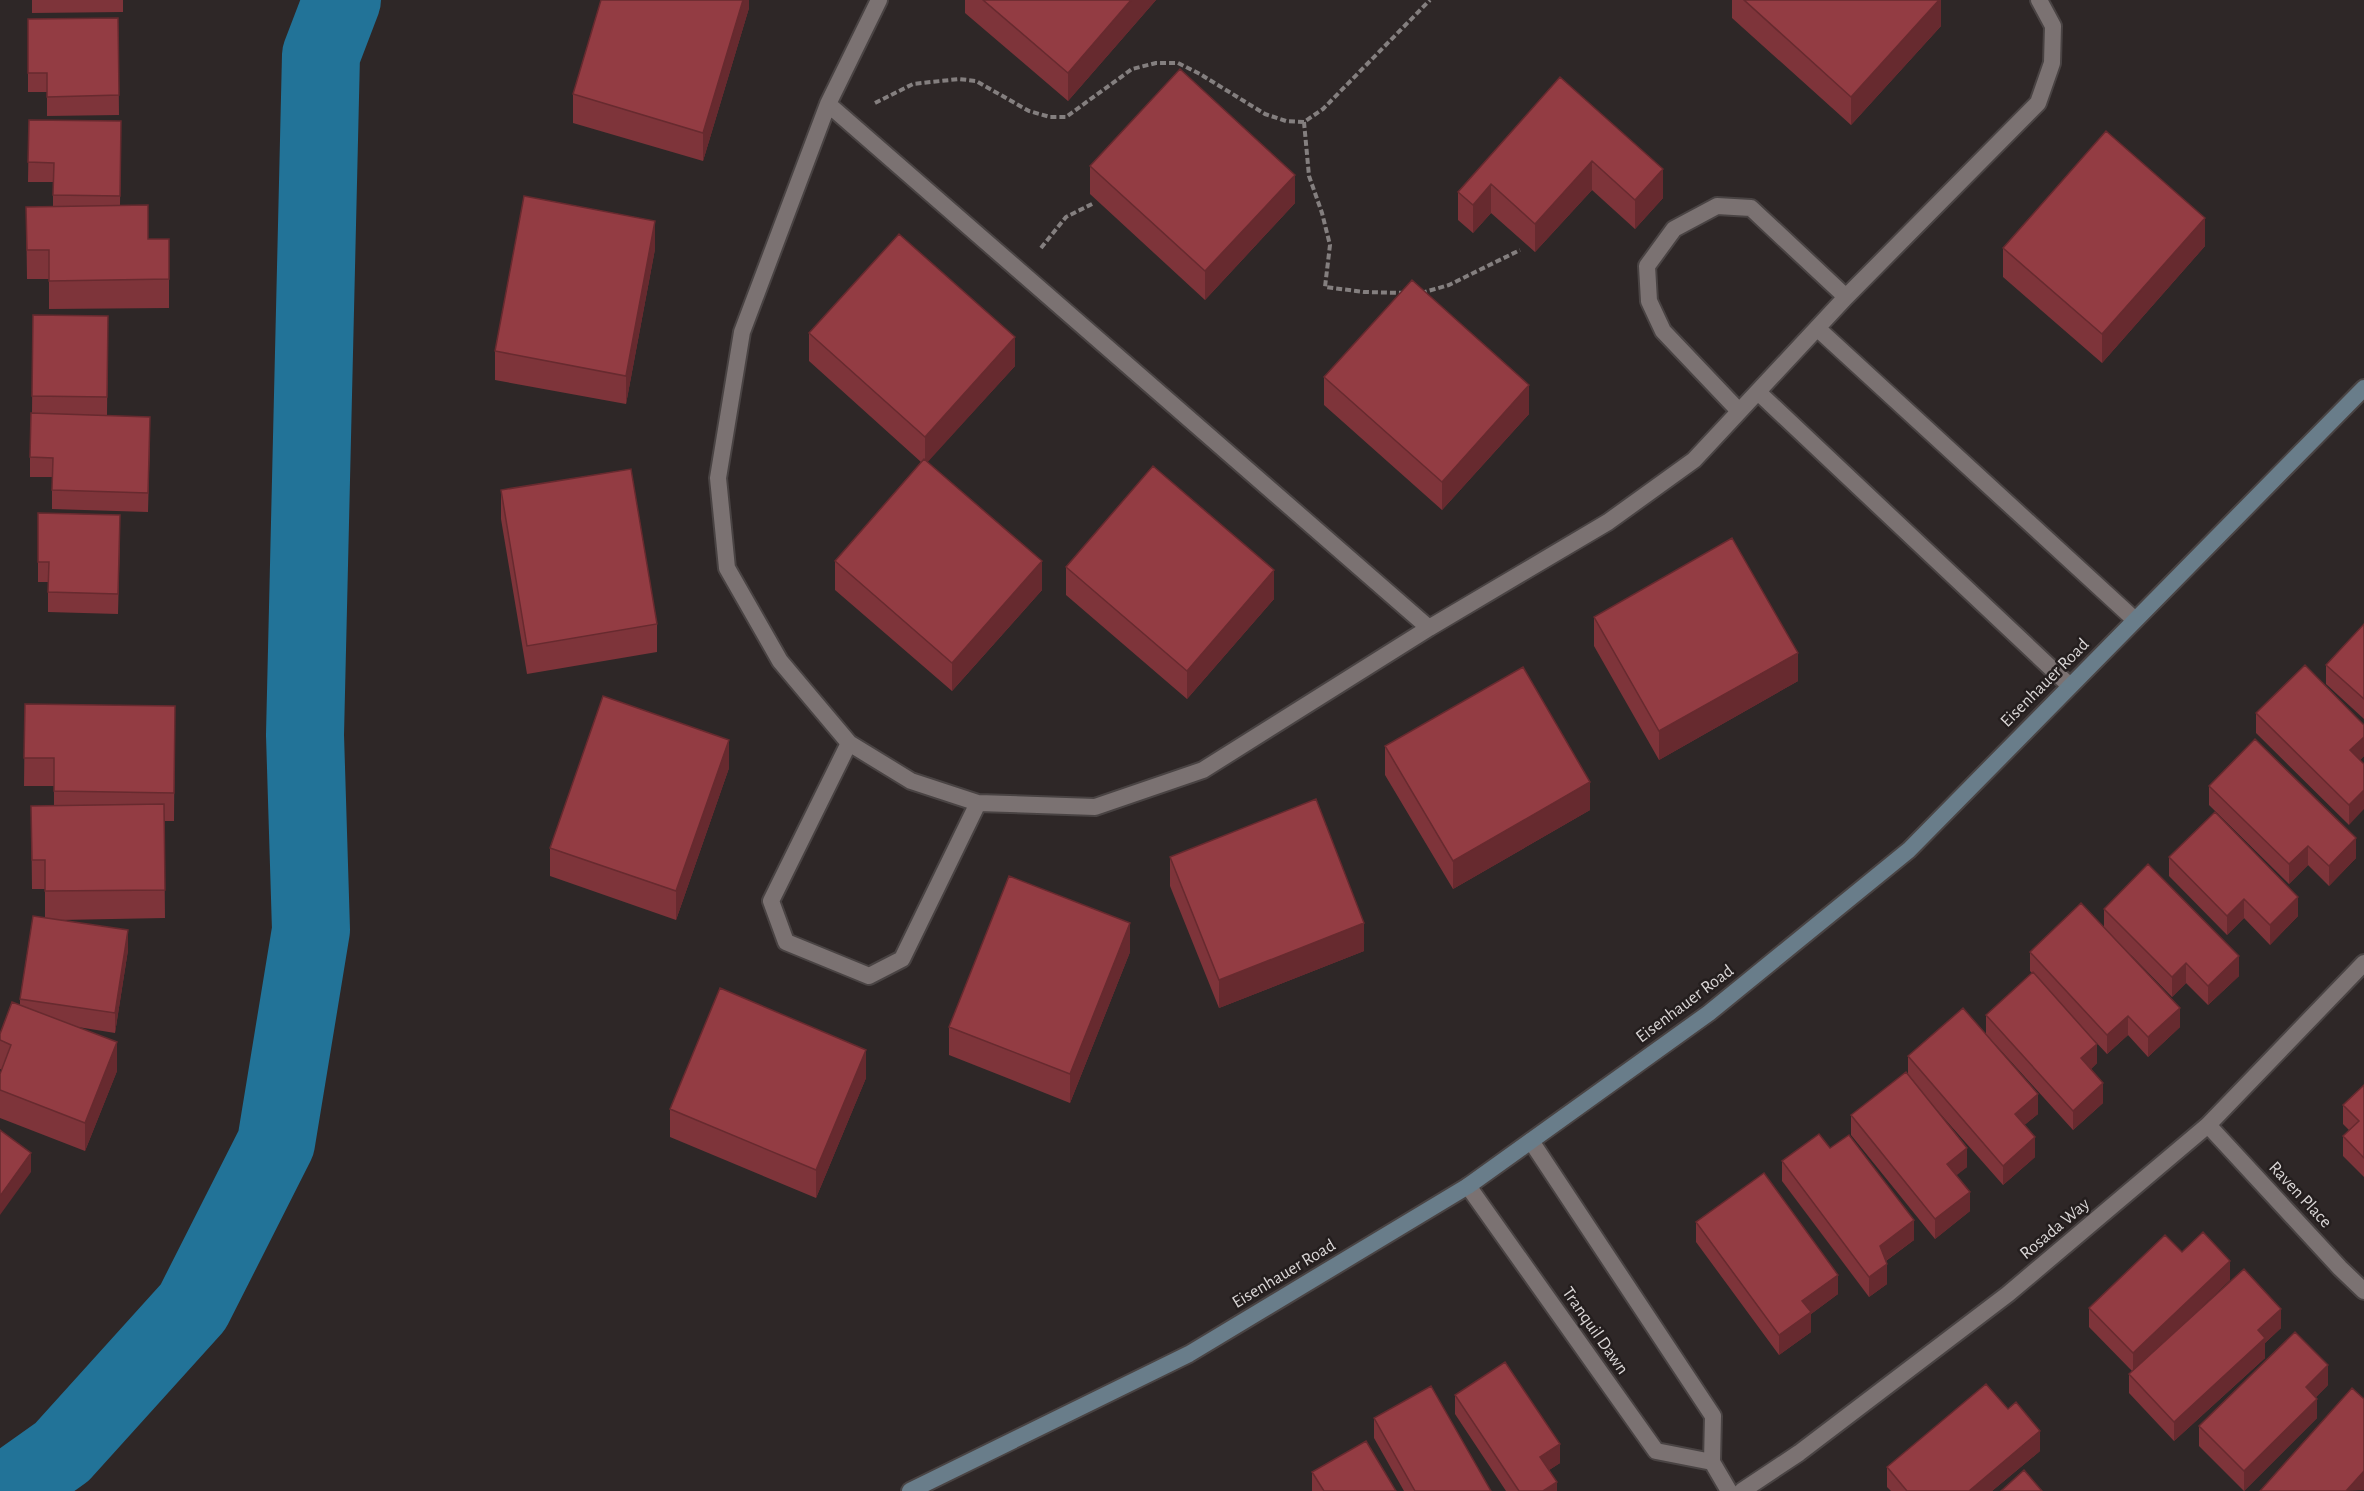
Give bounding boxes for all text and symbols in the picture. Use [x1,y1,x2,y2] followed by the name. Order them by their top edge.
[1997,635,2093,731] street label: Eisenhauer Road
[1633,962,1737,1046] street label: Eisenhauer Road
[2265,1159,2335,1231] street label: Raven Place
[2017,1195,2093,1263] street label: Rosada Way
[1229,1236,1339,1312] street label: Eisenhauer Road
[1558,1284,1632,1378] street label: Tranquil Dawn

